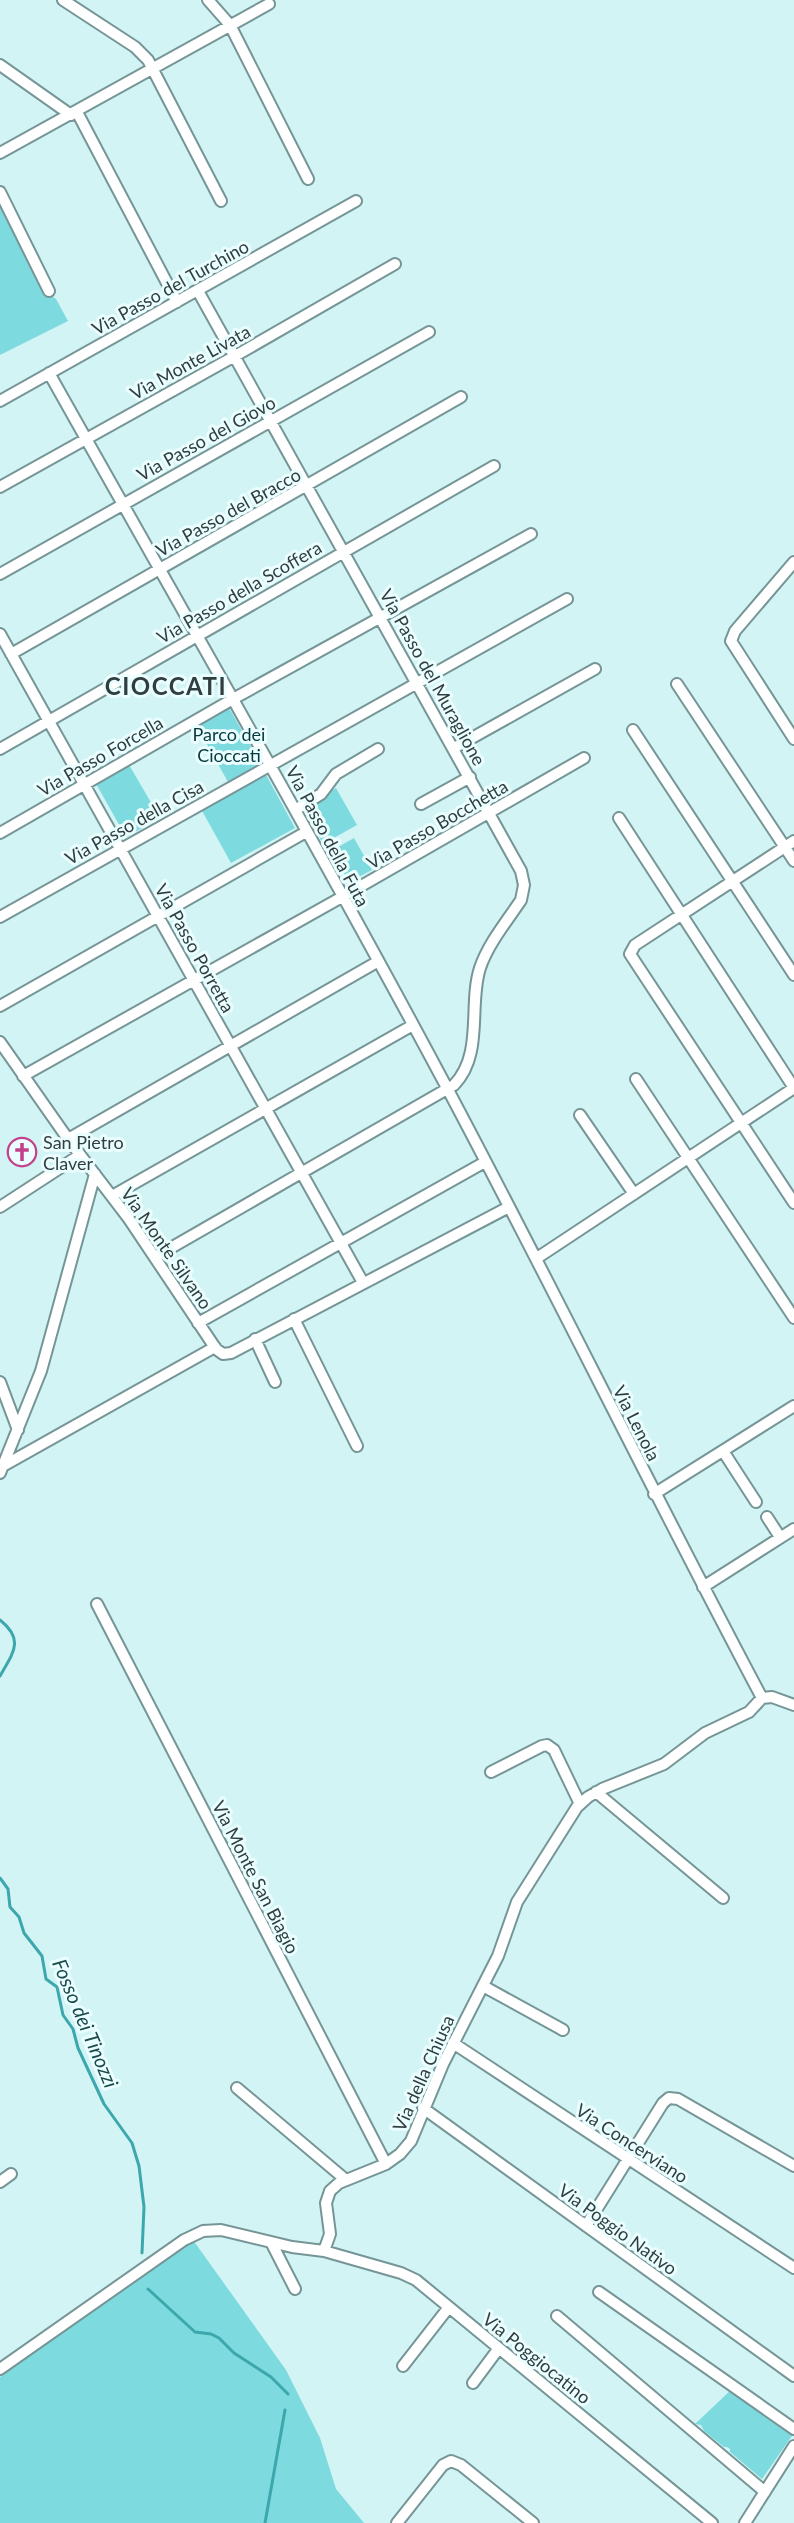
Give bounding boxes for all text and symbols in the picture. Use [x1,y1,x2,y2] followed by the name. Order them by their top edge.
[88,235,252,339] street label: Via Passo del Turchino
[126,320,254,404] street label: Via Monte Livata
[133,391,279,485] street label: Via Passo del Giovo
[152,463,304,561] street label: Via Passo del Bracco
[153,536,325,648] street label: Via Passo della Scoffera
[375,585,491,769] street label: Via Passo del Muraglione
[105,671,227,700] district label: CIOCCATI
[33,711,167,801] street label: Via Passo Forcella
[193,723,265,766] park label: Parco dei Cioccati
[282,762,374,910] street label: Via Passo della Futa
[61,775,207,869] street label: Via Passo della Cisa
[362,775,512,873] street label: Via Passo Bocchetta
[150,880,240,1016] street label: Via Passo Porretta
[43,1131,124,1174] place label: San Pietro Claver
[6,1136,38,1168] church icon: San Pietro Claver
[117,1183,217,1313] street label: Via Monte Silvano
[609,1382,665,1464] street label: Via Lenola
[208,1797,304,1957] street label: Via Monte San Biagio
[48,1955,124,2091] water label: Fosso dei Tinozzi
[388,2011,458,2135] street label: Via della Chiusa
[572,2099,692,2187] street label: Via Concerviano
[554,2179,682,2279] street label: Via Poggio Nativo
[479,2308,595,2408] street label: Via Poggiocatino

